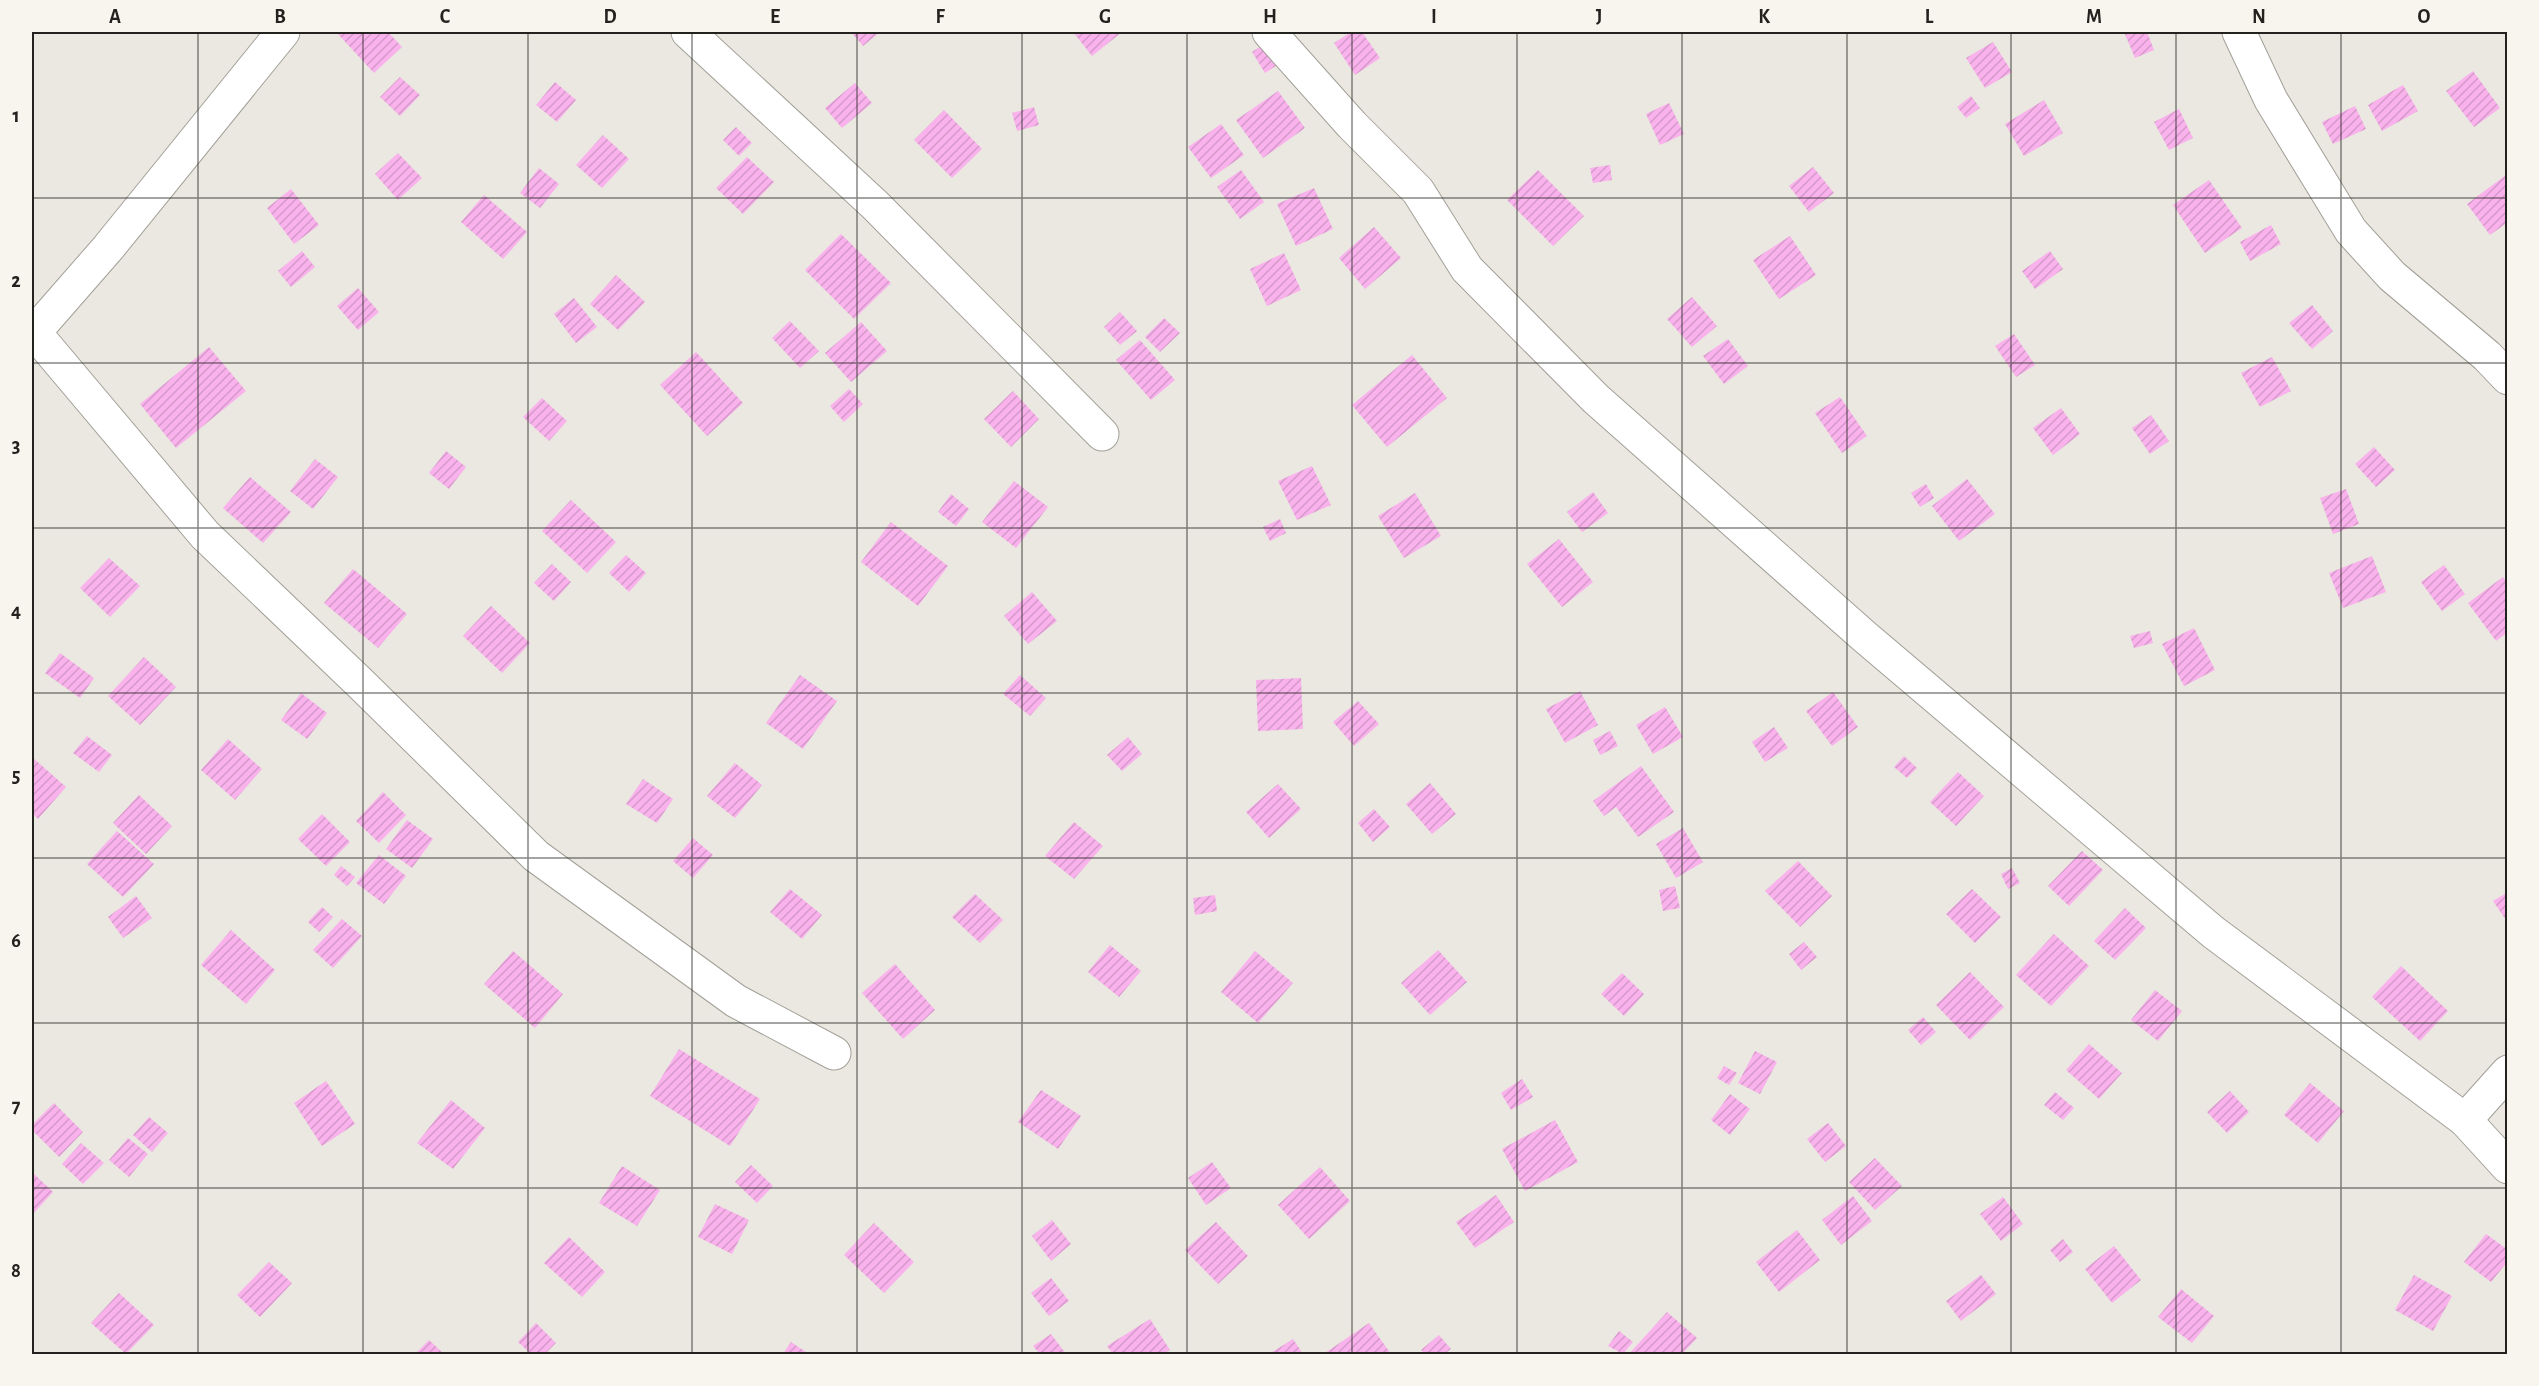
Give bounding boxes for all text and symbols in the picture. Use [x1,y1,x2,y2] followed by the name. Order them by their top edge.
[109,7,121,27] text: A
[274,7,286,27] text: B
[440,7,451,27] text: C
[603,7,617,27] text: D
[770,7,780,27] text: E
[935,7,945,27] text: F
[1099,7,1111,27] text: G
[1263,7,1277,27] text: H
[1431,7,1437,27] text: I
[1596,7,1602,27] text: J
[1758,7,1770,27] text: K
[1925,7,1934,27] text: L
[2086,7,2102,27] text: M
[2252,7,2266,27] text: N
[2418,7,2431,27] text: O
[12,106,20,126] text: 1
[11,271,21,291] text: 2
[12,436,20,456] text: 3
[11,601,21,621] text: 4
[12,766,20,786] text: 5
[11,931,21,951] text: 6
[12,1096,21,1116] text: 7
[11,1261,21,1281] text: 8

